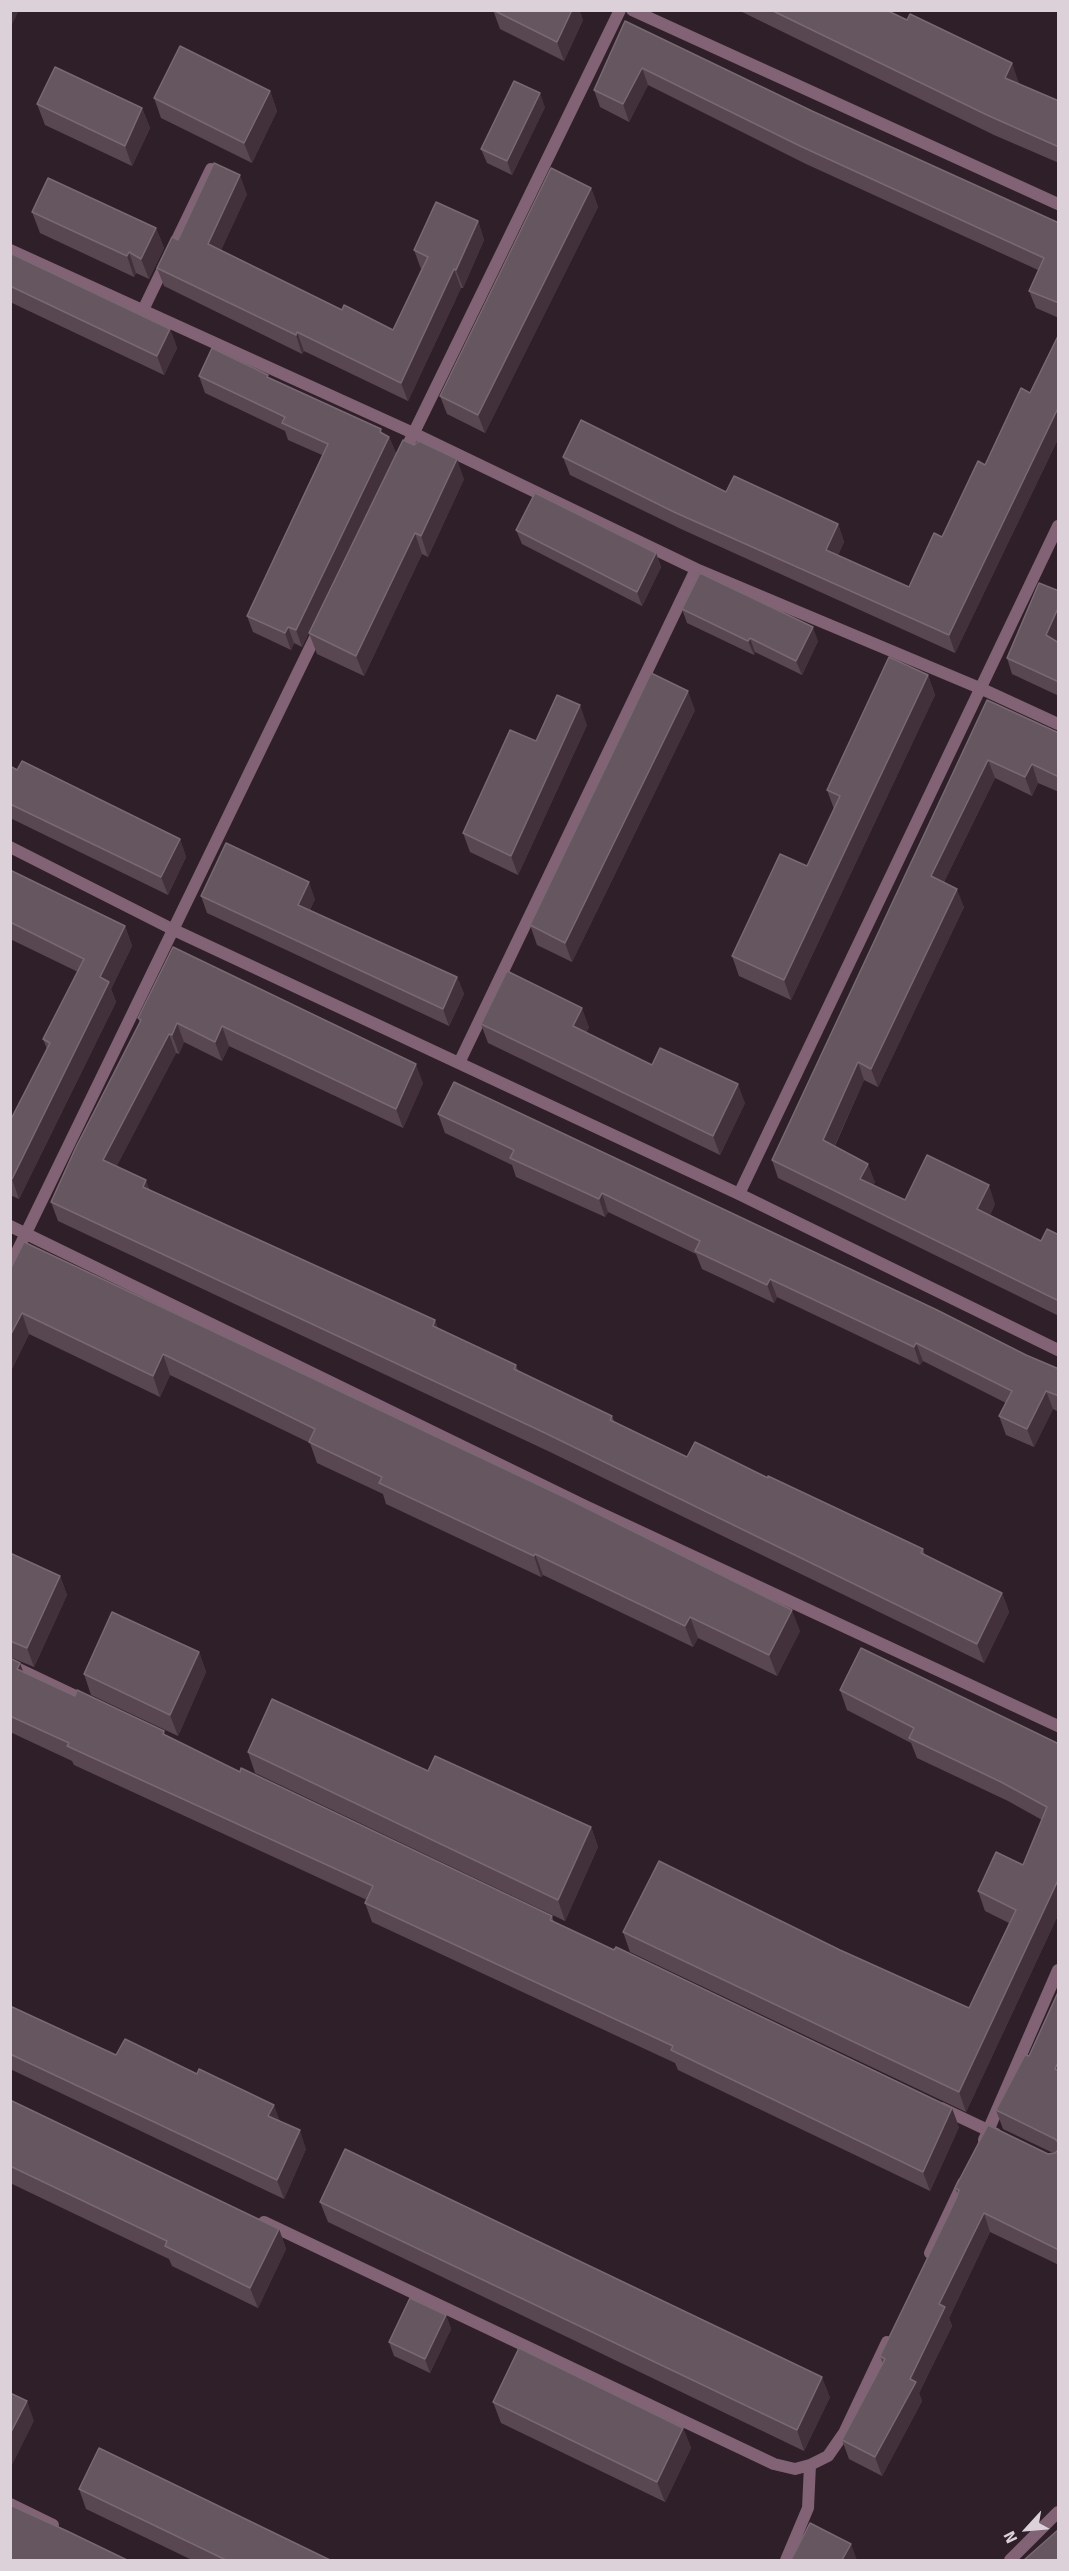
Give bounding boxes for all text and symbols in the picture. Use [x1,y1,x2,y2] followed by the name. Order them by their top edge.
[997,2499,1057,2559] north arrow
[999,2528,1022,2546] text: N

